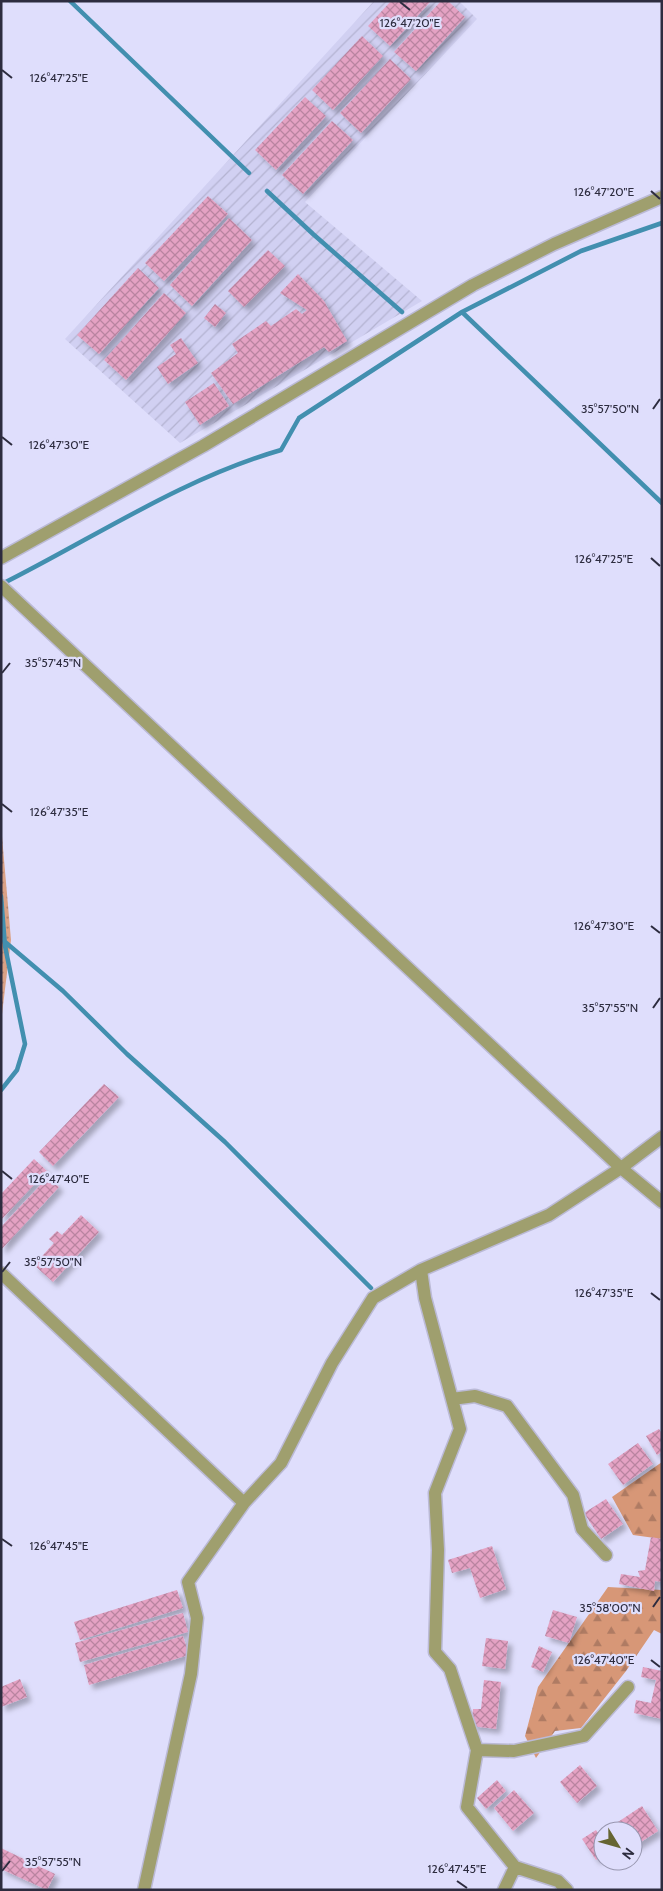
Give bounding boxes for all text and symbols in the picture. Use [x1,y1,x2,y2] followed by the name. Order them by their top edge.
[380,15,440,30] text: 126°47'20"E
[30,70,89,85] text: 126°47'25"E
[574,184,634,199] text: 126°47'20"E
[581,401,639,416] text: 35°57'50"N
[29,437,90,452] text: 126°47'30"E
[575,551,634,566] text: 126°47'25"E
[25,655,81,670] text: 35°57'45"N
[30,804,89,819] text: 126°47'35"E
[574,918,635,933] text: 126°47'30"E
[582,1000,638,1015] text: 35°57'55"N
[29,1171,90,1186] text: 126°47'40"E
[24,1254,82,1269] text: 35°57'50"N
[575,1285,634,1300] text: 126°47'35"E
[30,1538,89,1553] text: 126°47'45"E
[579,1600,641,1615] text: 35°58'00"N
[574,1652,635,1667] text: 126°47'40"E
[593,1821,643,1871] north arrow
[618,1844,639,1863] text: N
[25,1854,81,1869] text: 35°57'55"N
[428,1861,487,1876] text: 126°47'45"E

